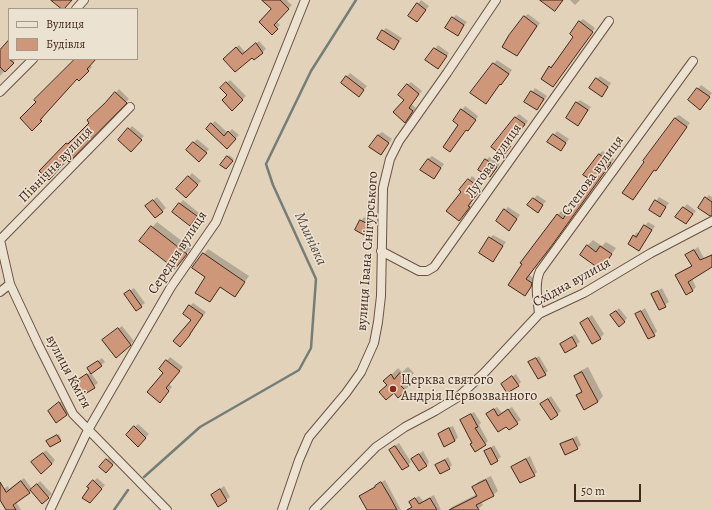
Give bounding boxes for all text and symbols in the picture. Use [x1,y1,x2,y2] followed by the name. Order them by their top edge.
[8,8,138,60] legend
[46,16,84,32] text: Вулиця
[46,36,85,52] text: Будівля
[462,121,526,201] street label: Лугова вулиця
[15,123,97,207] street label: Північна вулиця
[558,133,628,219] street label: Степова вулиця
[354,171,382,331] street label: вулиця Івана Снігурського
[145,208,211,298] street label: Середня вулиця
[290,210,330,268] water label: Млинівка
[530,255,614,311] street label: Східна вулиця
[42,332,94,412] street label: вулиця Кмітя
[401,373,537,406] place label: Церква святого Андрія Первозванного
[388,384,398,394] marker: Церква святого Андрія Первозванного
[576,476,643,502] scale bar
[581,483,605,499] text: 50 m

